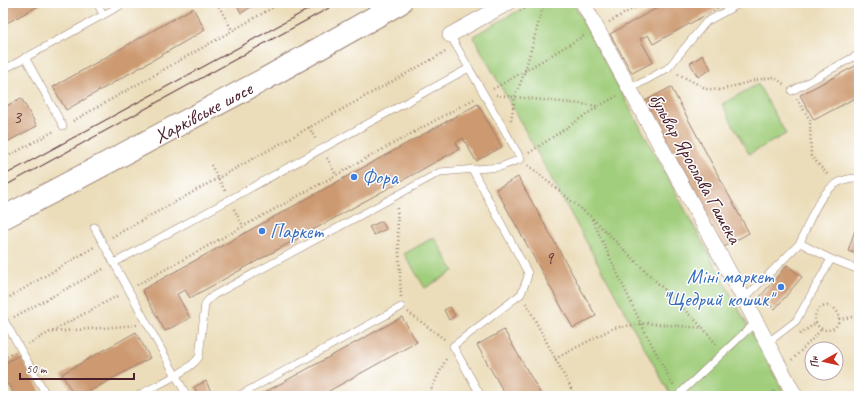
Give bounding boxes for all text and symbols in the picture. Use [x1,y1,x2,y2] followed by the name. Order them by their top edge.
[150,75,258,149] street label: Харківське шосе
[644,89,748,250] street label: бульвар Ярослава Гашека
[13,106,23,128] house number: 3
[362,165,400,190] place label: Фора
[349,172,359,182] marker: Фора
[270,219,324,244] place label: Паркет
[257,226,267,236] marker: Паркет
[545,247,555,269] house number: 9
[663,264,777,312] place label: Міні маркет "Щедрий кошик"
[776,282,786,292] marker: Міні маркет "Щедрий кошик"
[804,341,844,381] north arrow
[20,355,134,381] scale bar
[806,355,822,369] text: Пн
[26,361,48,377] text: 50 m

